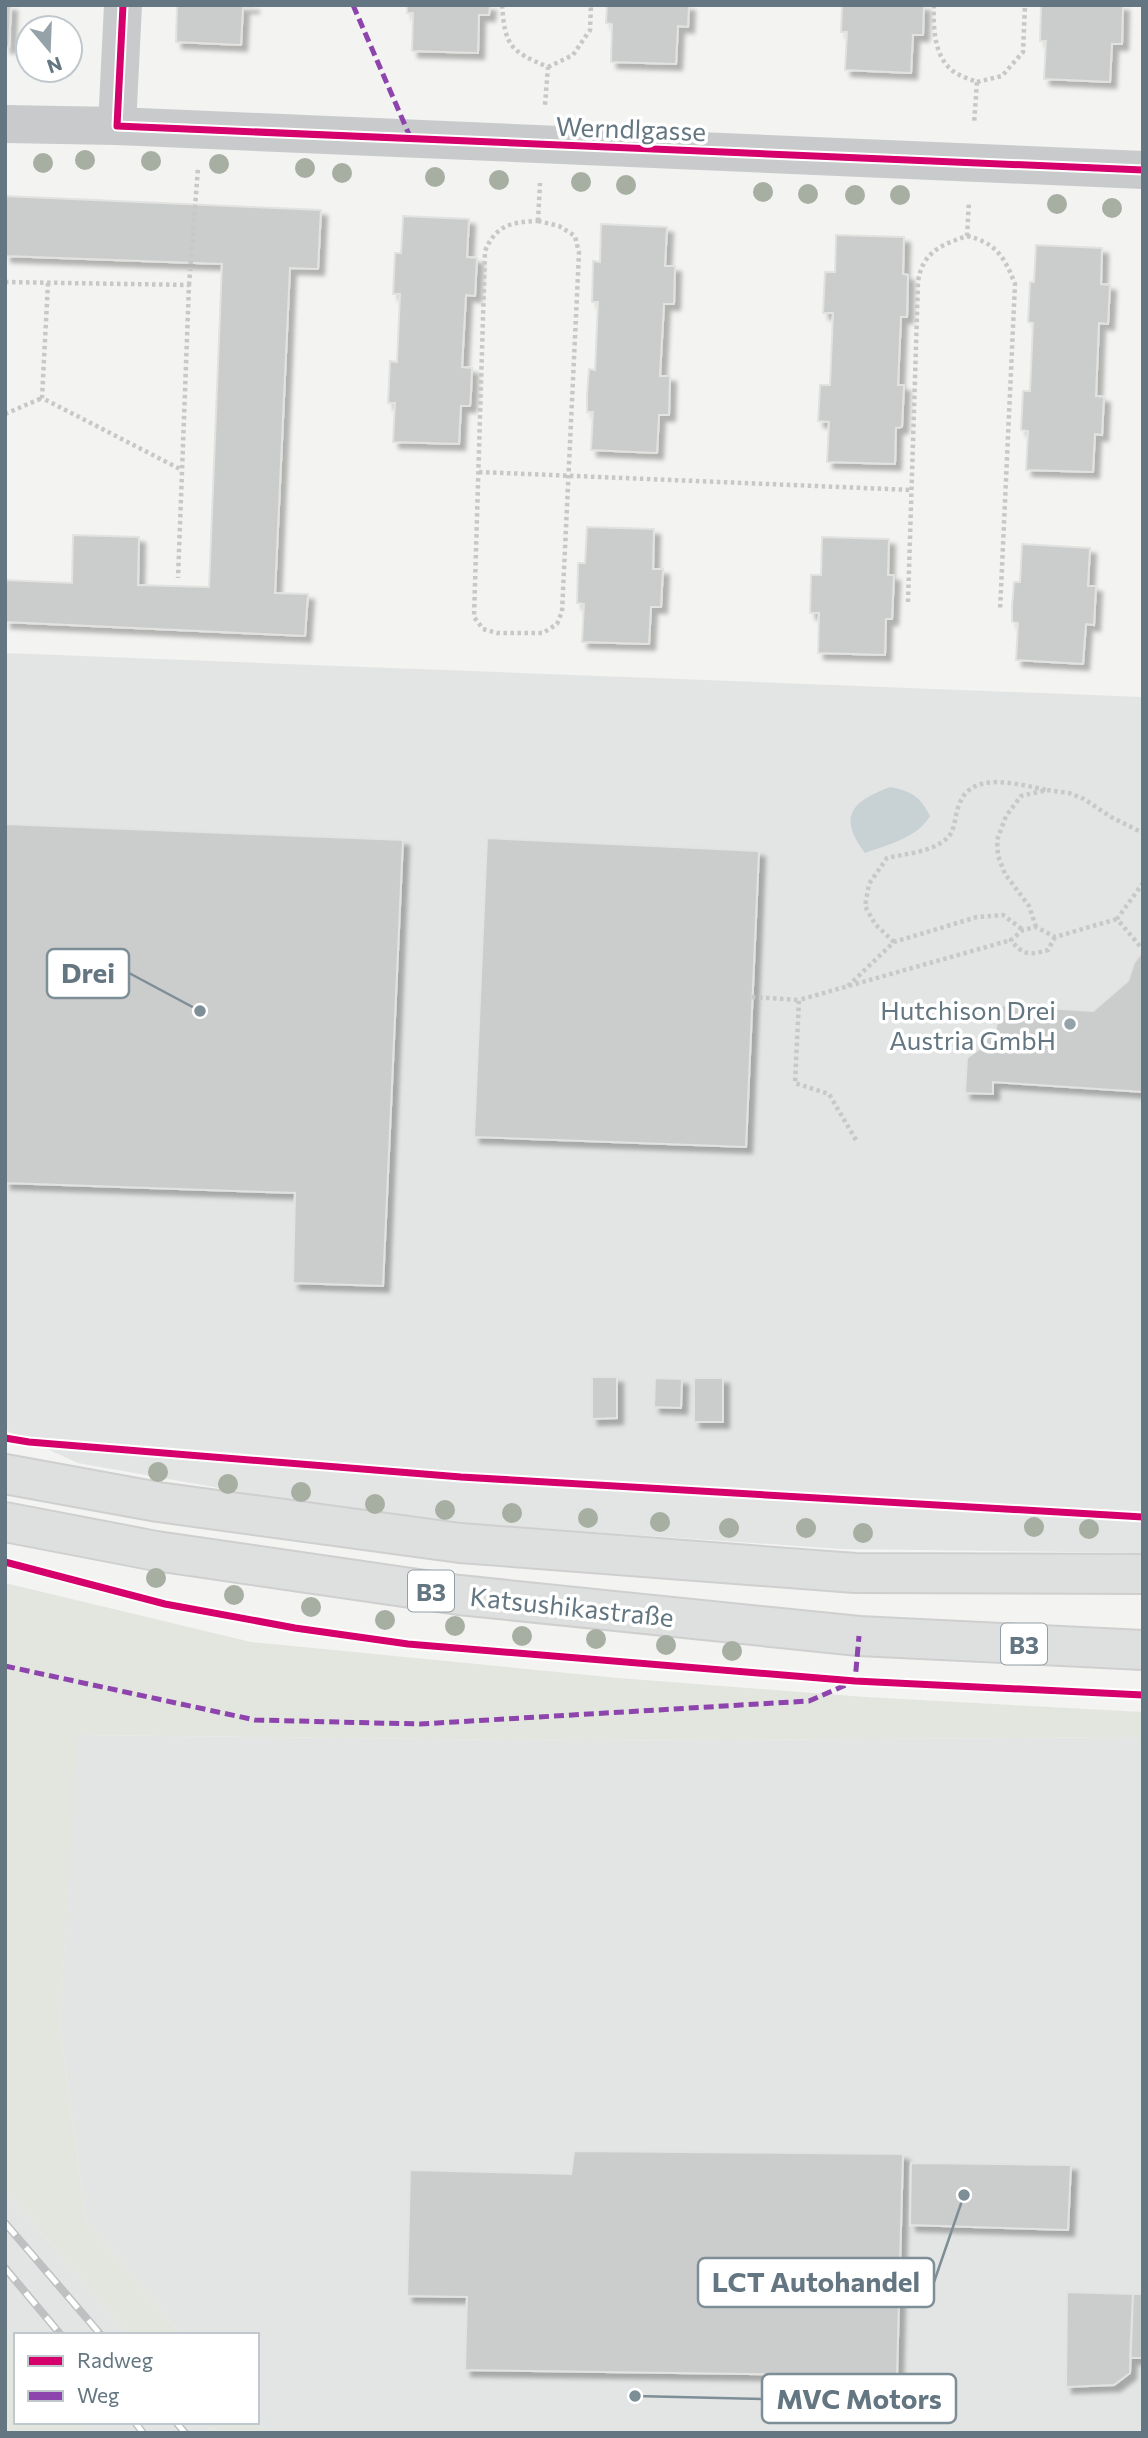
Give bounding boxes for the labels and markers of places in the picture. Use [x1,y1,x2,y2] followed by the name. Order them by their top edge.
[47,949,129,998] callout: Drei
[880,994,1056,1055] place label: Hutchison Drei Austria GmbH
[1062,1016,1078,1032] marker: Hutchison Drei Austria GmbH
[698,2258,934,2307] callout: LCT Autohandel
[762,2374,956,2423] callout: MVC Motors

